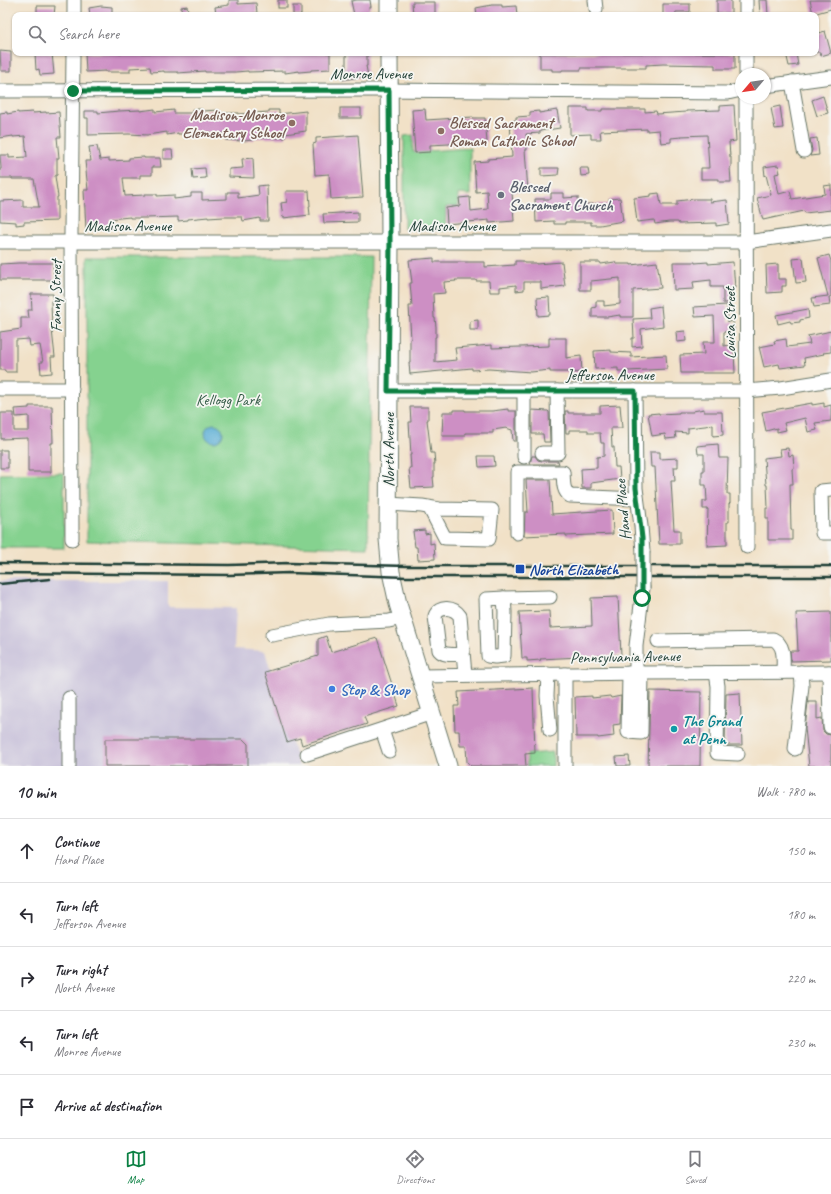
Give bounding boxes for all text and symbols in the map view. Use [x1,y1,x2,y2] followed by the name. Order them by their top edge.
[12,12,819,56] search box
[26,23,48,45] icon: search
[58,25,119,44] text: Search here
[330,64,414,84] street label: Monroe Avenue
[735,68,771,104] north arrow
[64,82,82,100] route end
[182,105,287,143] place label: Madison-Monroe Elementary School
[449,113,578,151] place label: Blessed Sacrament Roman Catholic School
[287,118,297,128] marker: Madison-Monroe Elementary School
[436,126,446,136] marker: Blessed Sacrament Roman Catholic School
[509,177,613,215] place label: Blessed Sacrament Church
[496,190,506,200] marker: Blessed Sacrament Church
[85,216,173,236] street label: Madison Avenue
[409,216,497,236] street label: Madison Avenue
[46,257,66,332] street label: Fanny Street
[720,285,740,359] street label: Louisa Street
[565,365,656,385] street label: Jefferson Avenue
[196,390,261,410] park label: Kellogg Park
[379,411,399,487] street label: North Avenue
[610,477,636,541] street label: Hand Place
[529,560,619,580] place label: North Elizabeth
[514,563,526,575] marker: North Elizabeth
[633,589,651,607] route start
[570,646,682,668] street label: Pennsylvania Avenue
[340,680,412,700] place label: Stop & Shop
[327,684,337,694] marker: Stop & Shop
[682,711,743,749] place label: The Grand at Penn
[669,724,679,734] marker: The Grand at Penn
[16,782,56,803] text: 10 min
[756,784,815,800] text: Walk · 780 m
[54,833,99,852] text: Continue
[16,840,38,862] icon: ahead
[787,843,815,859] text: 150 m
[54,852,104,868] text: Hand Place
[54,897,97,916] text: Turn left
[16,904,38,926] icon: left
[787,907,815,923] text: 180 m
[54,916,125,932] text: Jefferson Avenue
[54,961,107,980] text: Turn right
[16,968,38,990] icon: right
[787,971,815,987] text: 220 m
[54,980,114,996] text: North Avenue
[54,1025,97,1044] text: Turn left
[16,1032,38,1054] icon: left
[787,1035,815,1051] text: 230 m
[54,1044,120,1060] text: Monroe Avenue
[16,1096,38,1118] icon: arrive
[54,1097,161,1116] text: Arrive at destination
[125,1148,147,1186] tab: Map
[396,1148,435,1186] tab: Directions
[684,1148,706,1186] tab: Saved

